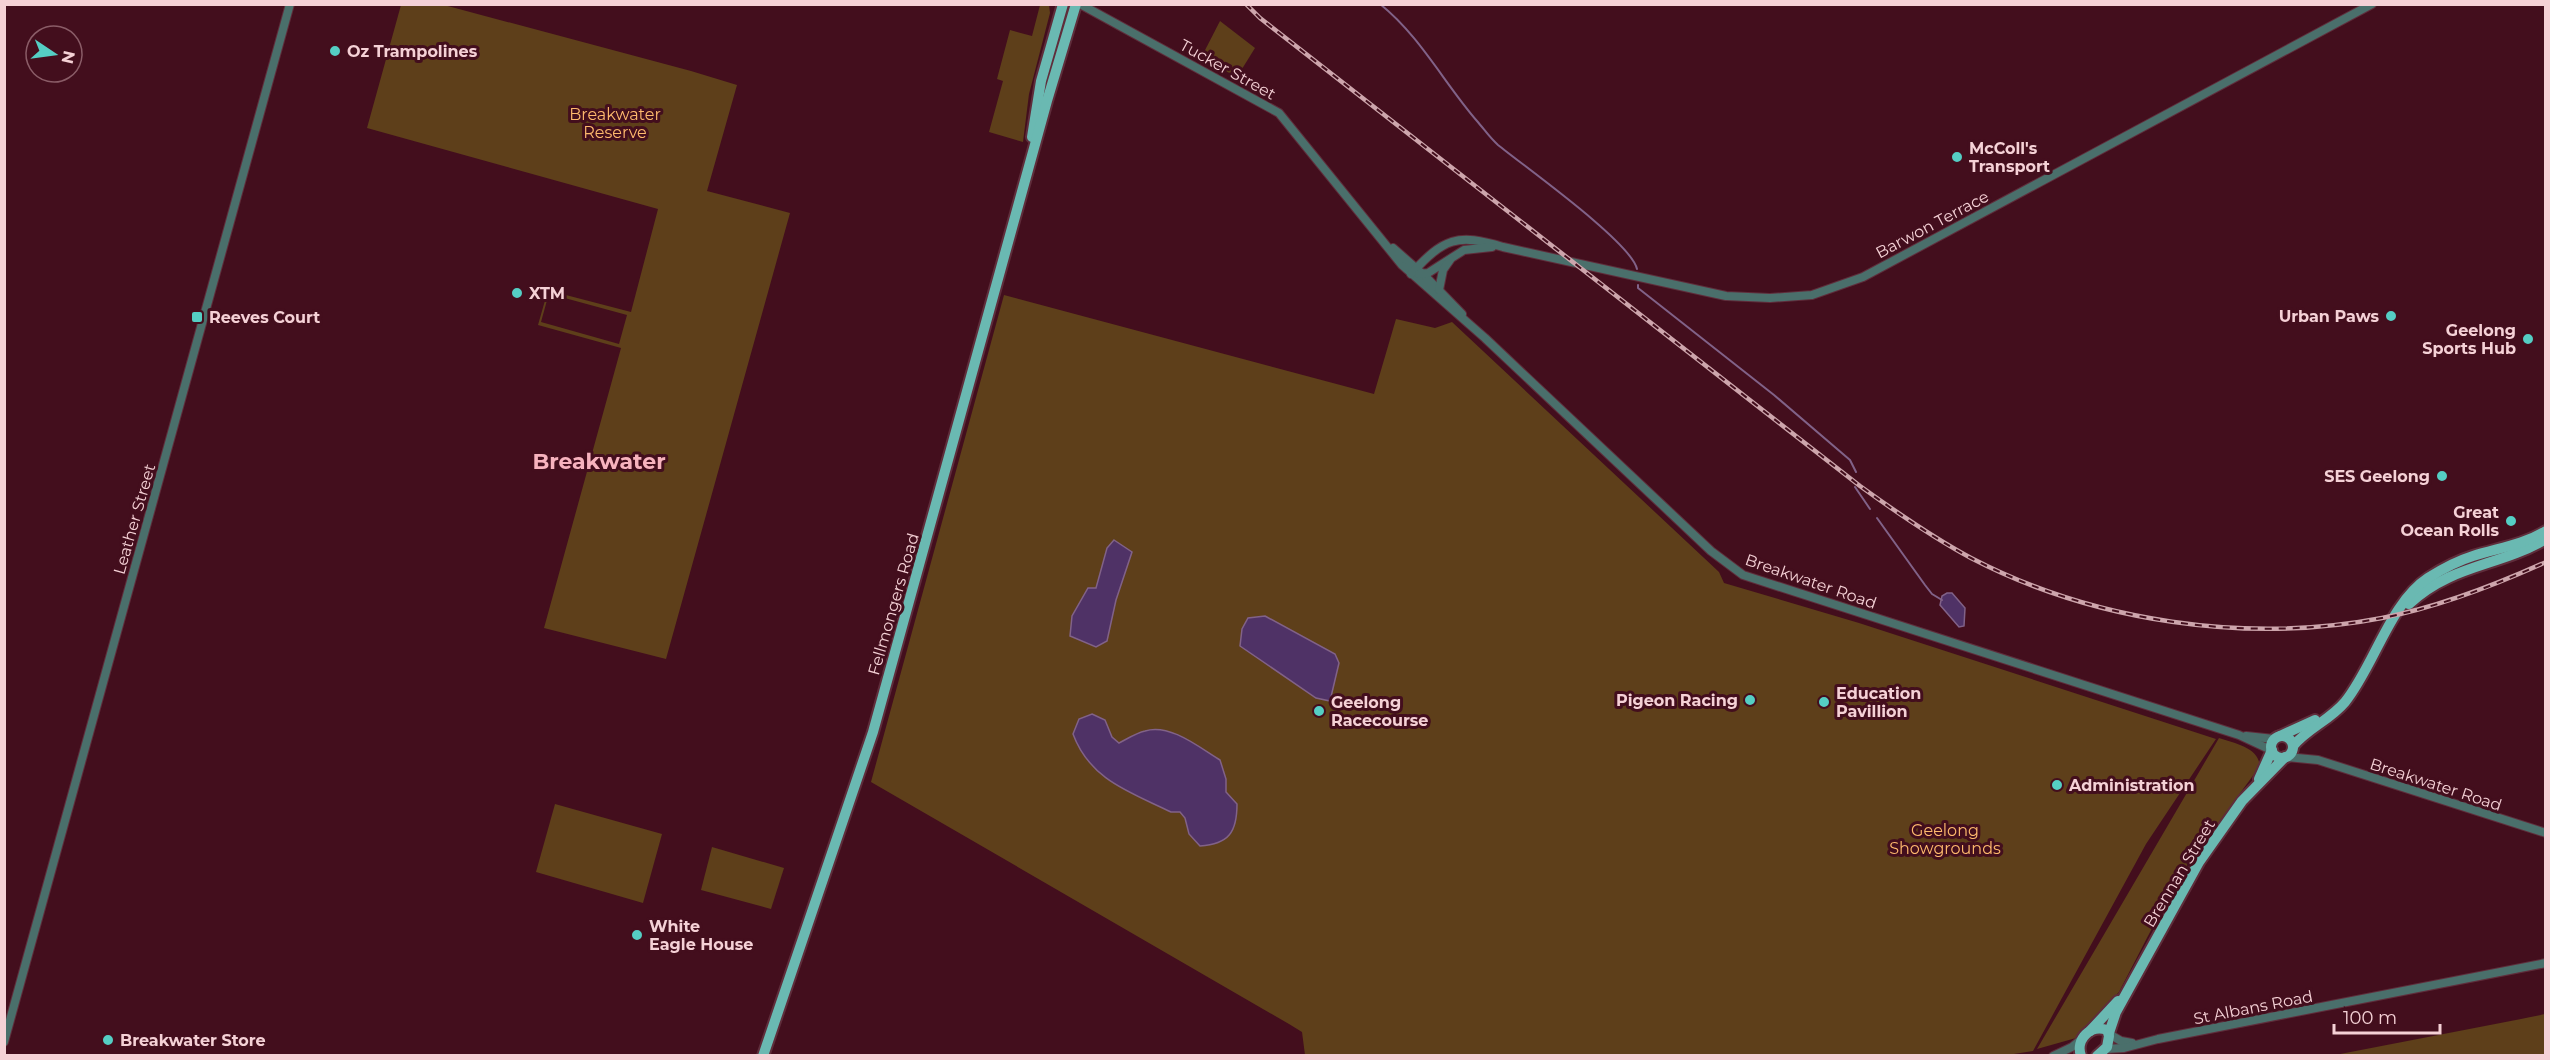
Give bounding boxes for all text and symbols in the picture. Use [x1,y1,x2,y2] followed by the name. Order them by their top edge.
[24,24,84,84] north arrow
[1177,35,1279,104] street label: Tucker Street
[347,42,478,61] place label: Oz Trampolines
[328,44,342,58] marker: Oz Trampolines
[57,49,79,66] text: N
[569,105,661,142] park label: Breakwater Reserve
[1969,139,2050,176] place label: McColl's Transport
[1950,150,1964,164] marker: McColl's Transport
[1873,187,1992,262] street label: Barwon Terrace
[529,284,565,303] place label: XTM
[510,286,524,300] marker: XTM
[2279,307,2379,326] place label: Urban Paws
[209,308,320,327] place label: Reeves Court
[2384,309,2398,323] marker: Urban Paws
[190,310,204,324] marker: Reeves Court
[2422,321,2516,358] place label: Geelong Sports Hub
[2521,332,2535,346] marker: Geelong Sports Hub
[532,448,666,475] district label: Breakwater
[110,461,159,577] street label: Leather Street
[2324,467,2430,486] place label: SES Geelong
[2435,469,2449,483] marker: SES Geelong
[2400,503,2499,540] place label: Great Ocean Rolls
[2504,514,2518,528] marker: Great Ocean Rolls
[864,531,923,677] street label: Fellmongers Road
[1743,550,1879,613] street label: Breakwater Road
[1836,684,1921,721] place label: Education Pavillion
[1616,691,1738,710] place label: Pigeon Racing
[1331,693,1428,730] place label: Geelong Racecourse
[1743,693,1757,707] marker: Pigeon Racing
[1817,695,1831,709] marker: Education Pavillion
[1312,704,1326,718] marker: Geelong Racecourse
[2367,754,2504,815] street label: Breakwater Road
[2068,776,2195,795] place label: Administration
[2050,778,2064,792] marker: Administration
[2140,815,2219,931] street label: Brennan Street
[1889,821,2001,858] park label: Geelong Showgrounds
[649,917,753,954] place label: White Eagle House
[630,928,644,942] marker: White Eagle House
[2192,987,2314,1028] street label: St Albans Road
[2334,997,2440,1035] scale bar
[2343,1007,2397,1029] text: 100 m
[120,1031,266,1050] place label: Breakwater Store
[101,1033,115,1047] marker: Breakwater Store

